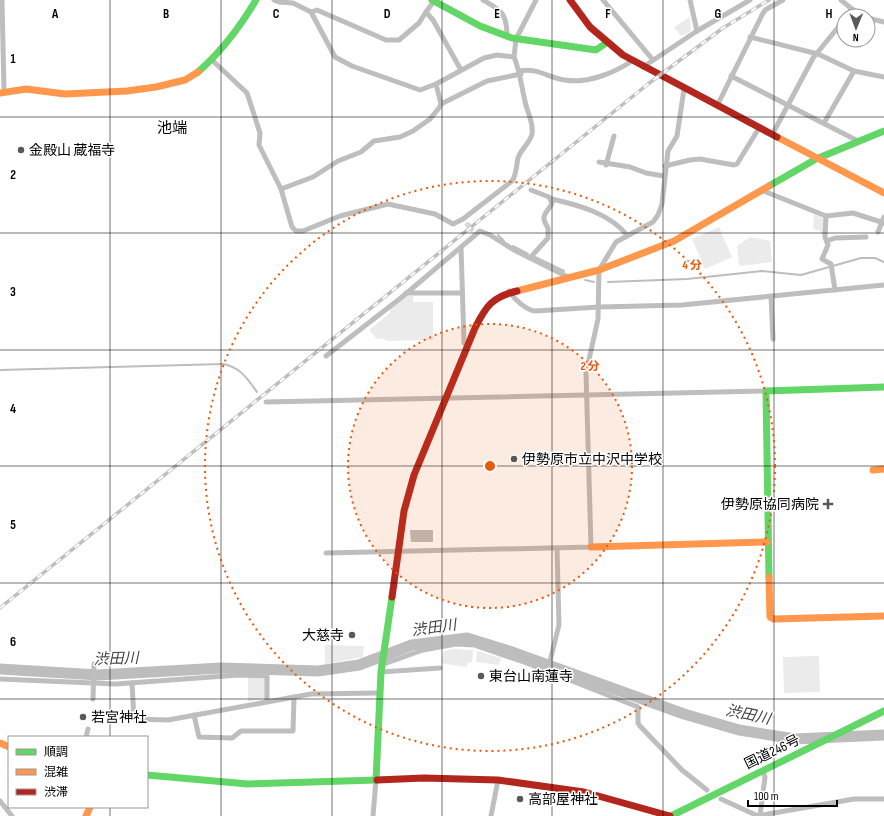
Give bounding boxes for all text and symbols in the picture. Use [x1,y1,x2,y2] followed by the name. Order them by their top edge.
[51,6,59,22] text: A
[163,6,169,22] text: B
[273,6,280,22] text: C
[384,6,391,22] text: D
[494,6,500,22] text: E
[605,6,611,22] text: F
[715,6,722,22] text: G
[826,6,833,22] text: H
[836,8,876,48] north arrow
[853,31,859,44] text: N
[10,51,16,67] text: 1
[157,119,187,138] district label: 池端
[29,142,115,159] place label: 金殿山 蔵福寺
[16,145,26,155] marker: 金殿山 蔵福寺
[10,167,16,183] text: 2
[682,258,702,273] text: 4 分
[10,284,16,300] text: 3
[580,359,600,374] text: 2 分
[10,401,16,417] text: 4
[522,451,662,468] place label: 伊勢原市立中沢中学校
[509,454,519,464] marker: 伊勢原市立中沢中学校
[483,459,497,473] centre of rings
[721,496,819,513] place label: 伊勢原協同病院
[822,498,834,510] marker: 伊勢原協同病院
[10,517,16,533] text: 5
[410,615,460,641] water label: 渋田川
[302,627,344,644] place label: 大慈寺
[347,630,357,640] marker: 大慈寺
[10,634,16,650] text: 6
[93,649,141,669] water label: 渋田川
[489,668,573,685] place label: 東台山南蓮寺
[476,671,486,681] marker: 東台山南蓮寺
[724,701,774,729] water label: 渋田川
[91,709,147,726] place label: 若宮神社
[78,712,88,722] marker: 若宮神社
[741,731,803,773] street label: 国道246号
[8,736,148,808] legend
[44,745,68,760] text: 順調
[44,765,68,780] text: 混雑
[748,782,837,808] scale bar
[44,785,68,800] text: 渋滞
[754,789,779,804] text: 100 m
[528,791,598,808] place label: 高部屋神社
[515,794,525,804] marker: 高部屋神社

